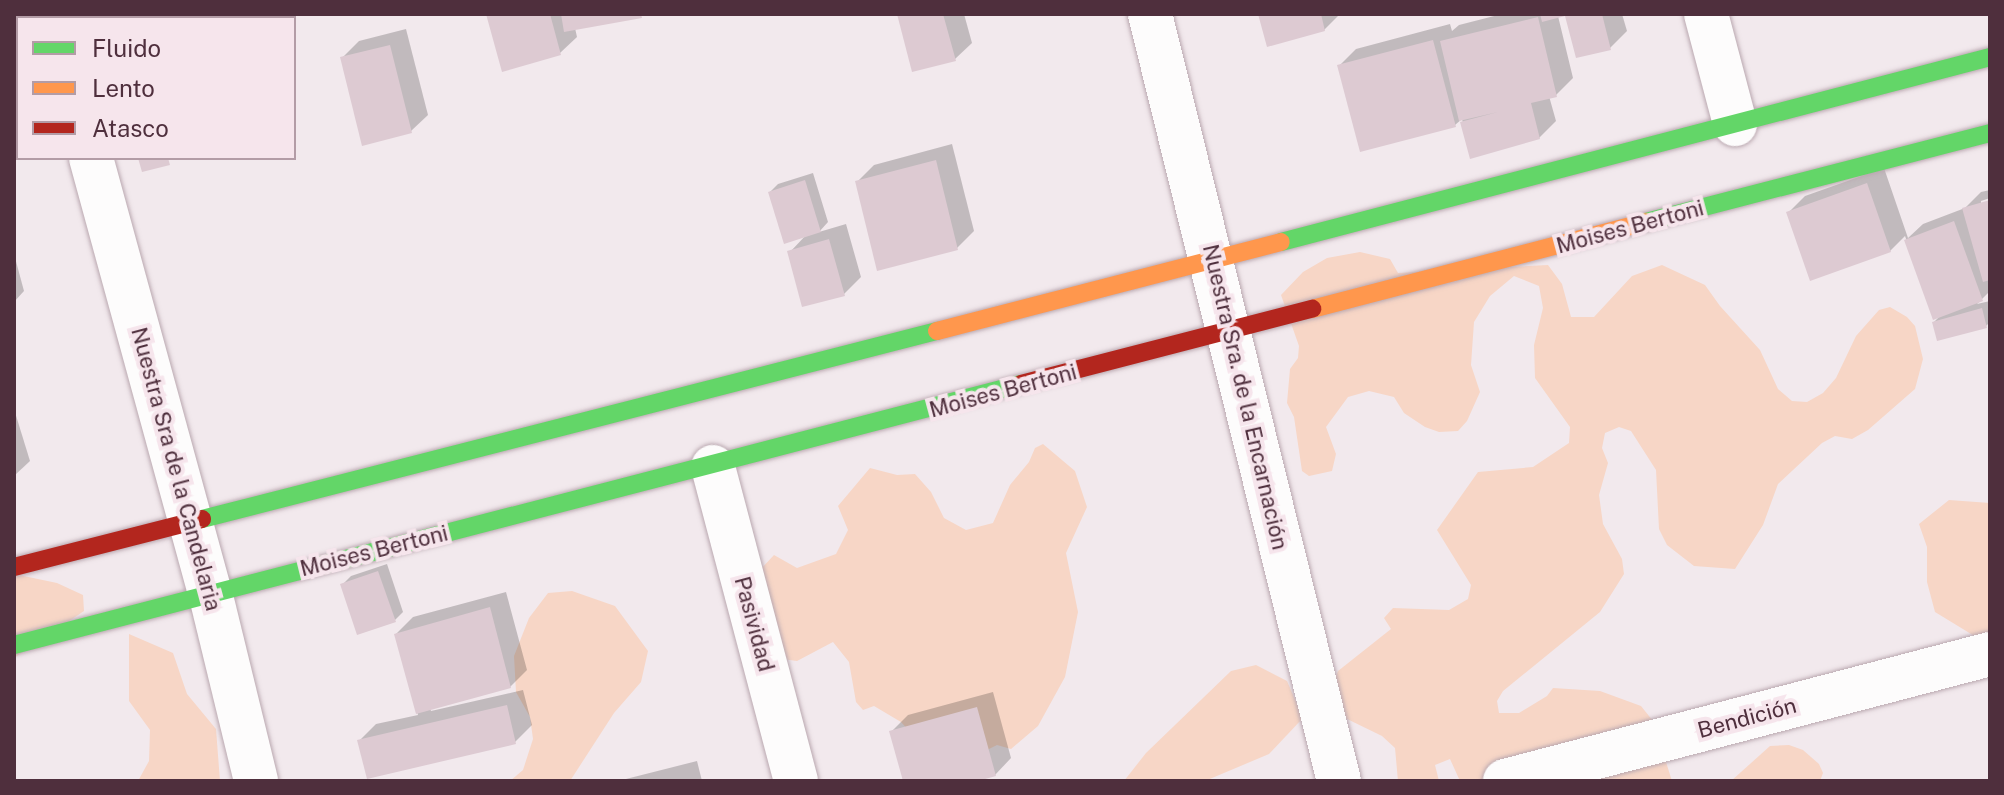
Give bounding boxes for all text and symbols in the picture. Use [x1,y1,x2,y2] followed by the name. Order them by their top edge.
[16,16,296,160] legend
[92,34,161,62] text: Fluido
[92,74,155,102] text: Lento
[92,114,169,142] text: Atasco
[1553,195,1707,259] street label: Moises Bertoni
[1197,241,1293,553] street label: Nuestra Sra. de la Encarnación
[125,324,227,614] street label: Nuestra Sra de la Candelaria
[926,359,1080,423] street label: Moises Bertoni
[297,520,451,582] street label: Moises Bertoni
[729,574,779,674] street label: Pasividad
[1695,692,1799,744] street label: Bendición

